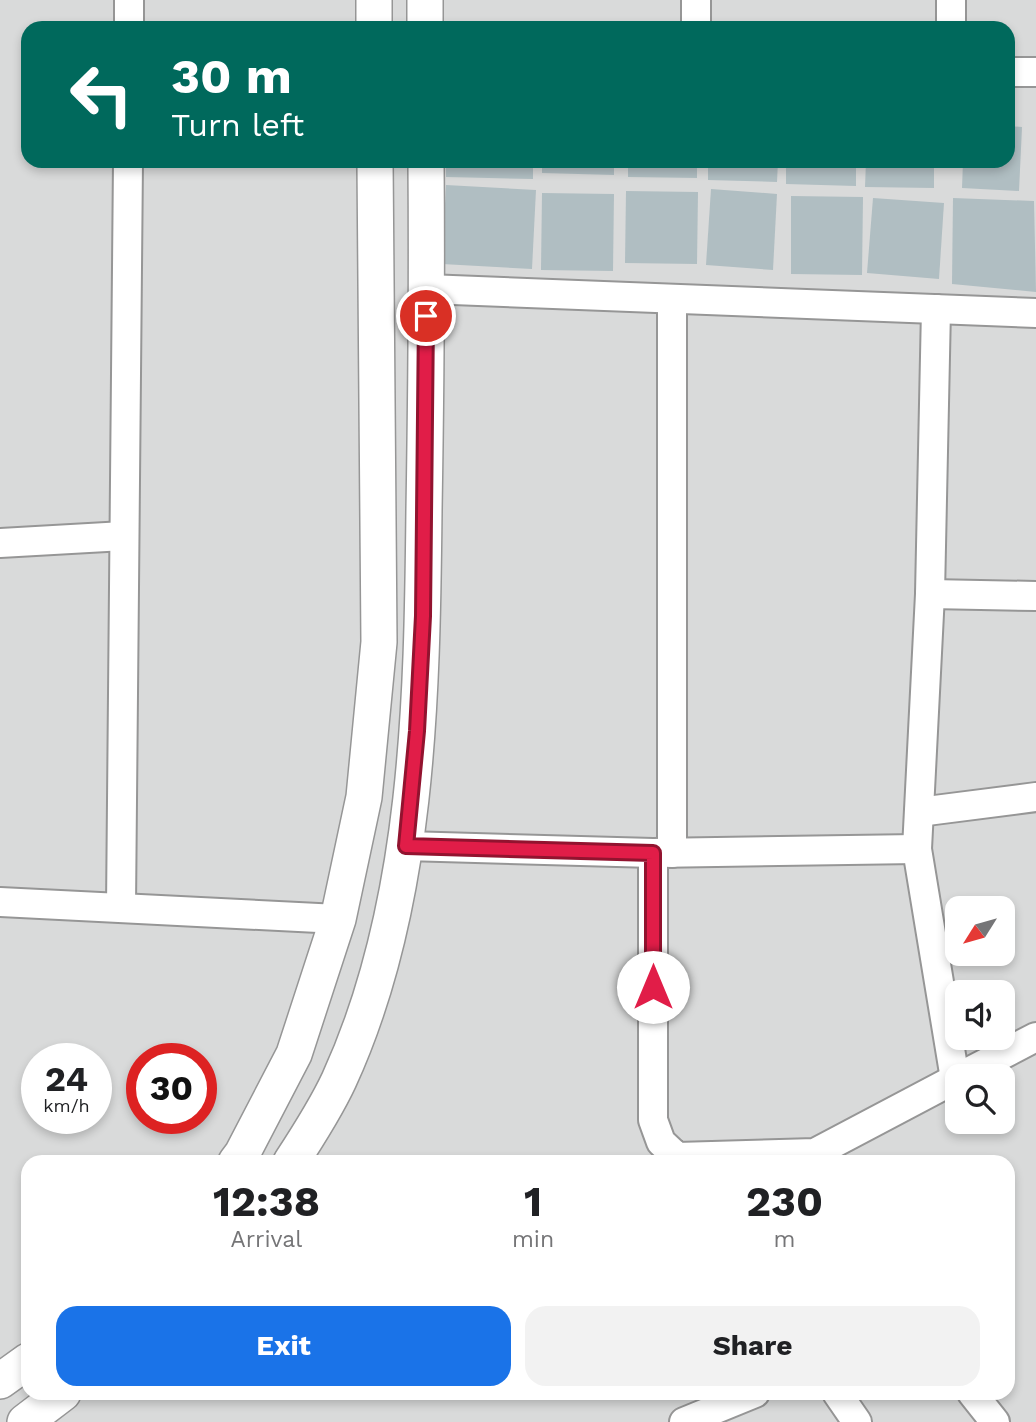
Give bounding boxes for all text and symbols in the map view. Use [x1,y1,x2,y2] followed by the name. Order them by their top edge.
[171,47,292,105] text: 30 m
[56,49,147,140] icon: left
[171,106,304,144] text: Turn left
[396,286,456,346] pin
[407,297,445,335] icon: arrive
[945,896,1015,966] north arrow
[945,896,1015,1134] map controls
[616,950,690,1024] position arrow
[945,980,1015,1050] button: sound
[126,1043,217,1134] speed limit sign: 30
[45,1058,88,1100] text: 24
[945,1064,1015,1134] button: search
[43,1095,90,1116] text: km/h
[213,1177,320,1226] text: 12:38
[524,1177,542,1226] text: 1
[746,1177,823,1226] text: 230
[231,1226,302,1253] text: Arrival
[512,1226,554,1253] text: min
[774,1226,796,1253] text: m
[56,1306,511,1386] button: Exit
[525,1306,980,1386] button: Share

